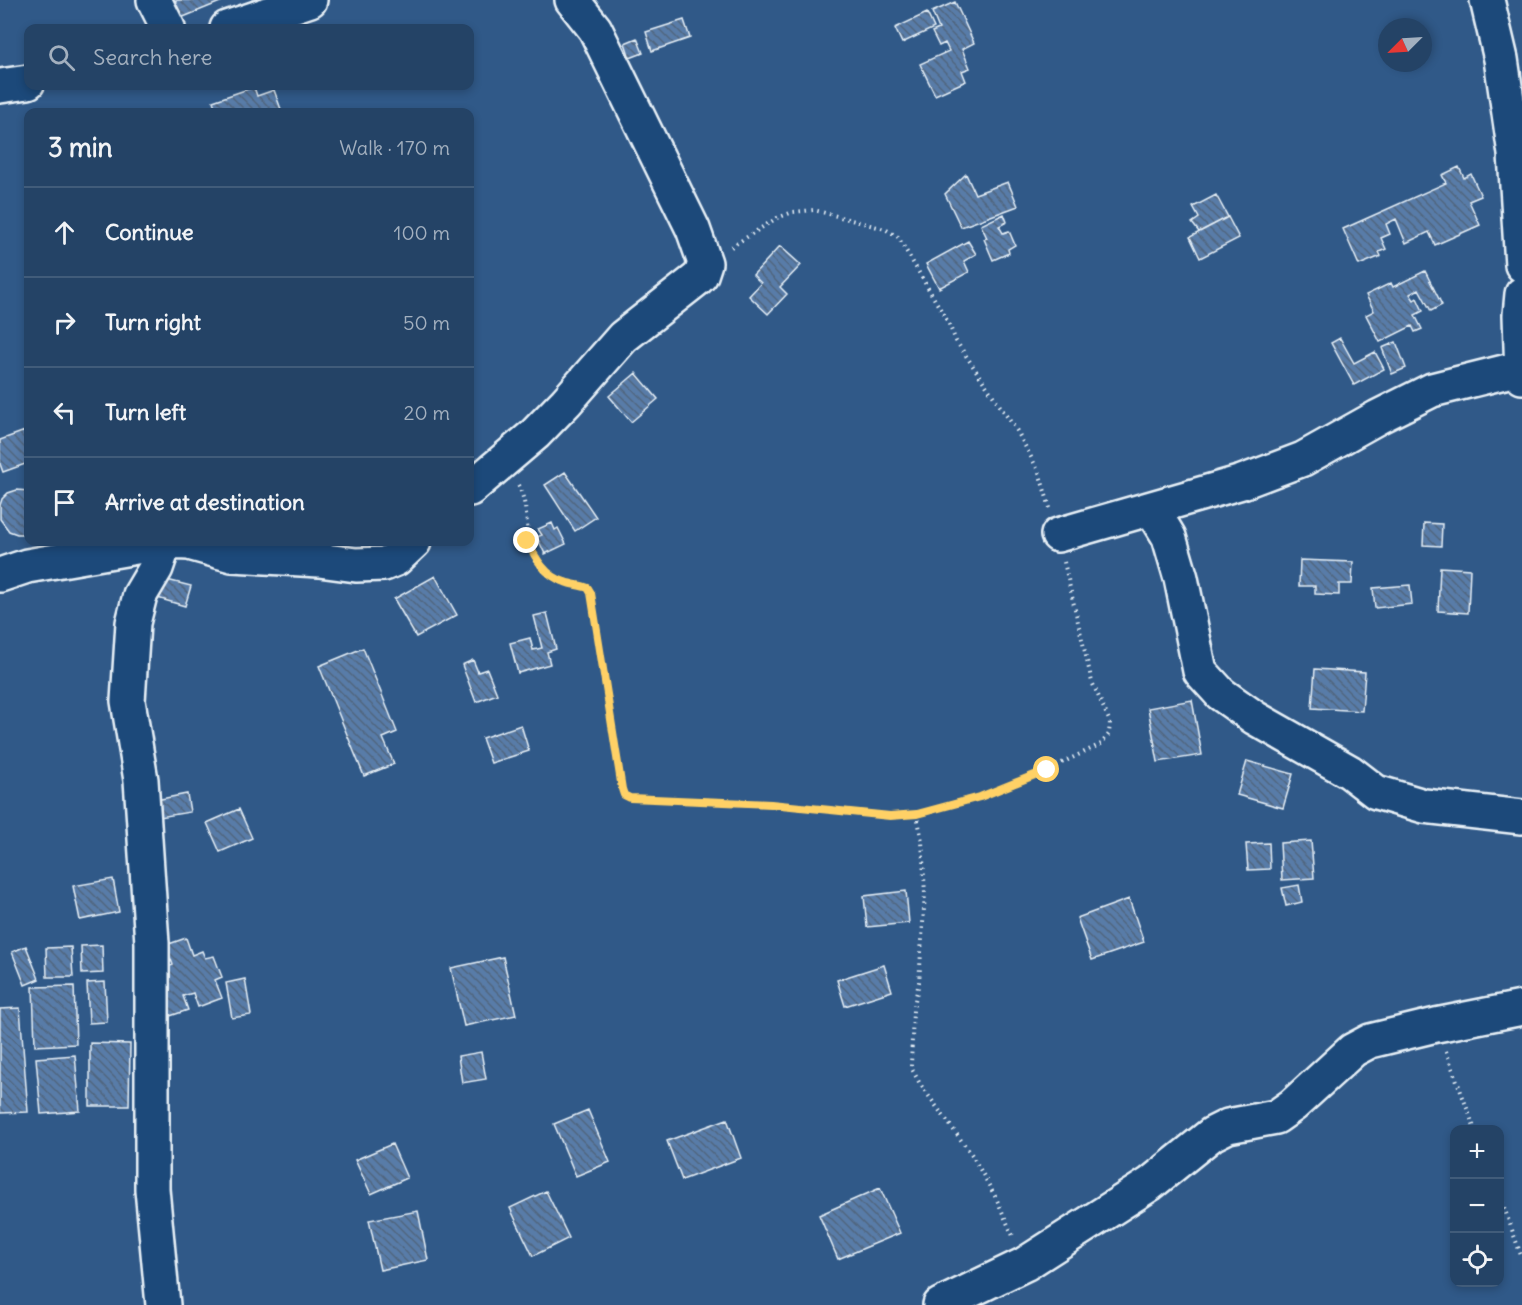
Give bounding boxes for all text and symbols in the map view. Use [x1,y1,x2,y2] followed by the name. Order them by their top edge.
[1378,18,1432,72] north arrow
[24,24,474,90] search box
[45,41,78,74] icon: search
[93,43,212,71] text: Search here
[48,131,113,164] text: 3 min
[339,135,450,160] text: Walk · 170 m
[48,216,81,249] icon: ahead
[105,218,194,246] text: Continue
[393,220,450,245] text: 100 m
[48,306,81,339] icon: right
[105,308,201,336] text: Turn right
[403,310,450,335] text: 50 m
[48,396,81,429] icon: left
[105,398,186,426] text: Turn left
[404,400,450,425] text: 20 m
[48,486,81,519] icon: arrive
[105,488,305,516] text: Arrive at destination
[513,527,539,553] route end
[1033,756,1059,782] route start
[1450,1125,1504,1287] map controls
[1450,1125,1504,1179] button: +
[1450,1179,1504,1233] button: −
[1450,1233,1504,1287] button: locate

